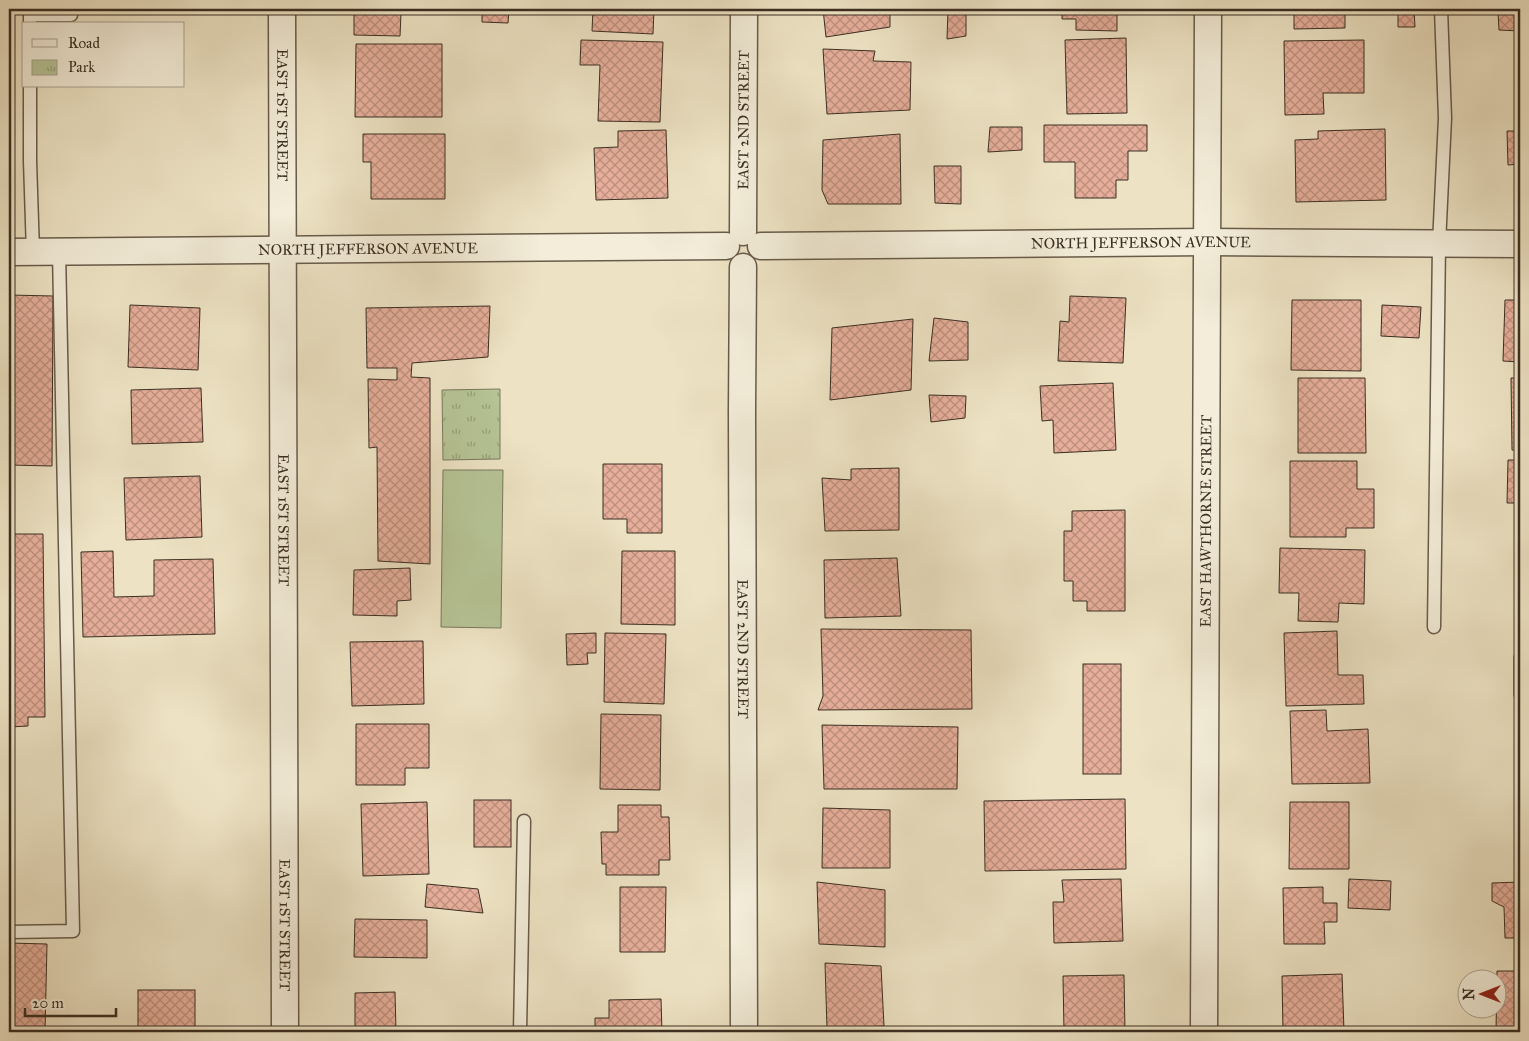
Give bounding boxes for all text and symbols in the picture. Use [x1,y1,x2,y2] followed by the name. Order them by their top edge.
[22,22,185,88] legend
[68,34,100,52] text: Road
[273,49,292,181] street label: EAST 1ST STREET
[734,50,753,190] street label: EAST 2ND STREET
[68,58,95,76] text: Park
[1031,233,1251,253] street label: NORTH JEFFERSON AVENUE
[258,239,478,259] street label: NORTH JEFFERSON AVENUE
[1197,415,1215,627] street label: EAST HAWTHORNE STREET
[274,454,293,586] street label: EAST 1ST STREET
[734,579,752,719] street label: EAST 2ND STREET
[275,859,294,991] street label: EAST 1ST STREET
[1456,968,1506,1018] north arrow
[25,986,116,1018] scale bar
[1461,988,1478,1000] text: N
[32,994,64,1012] text: 20 m

